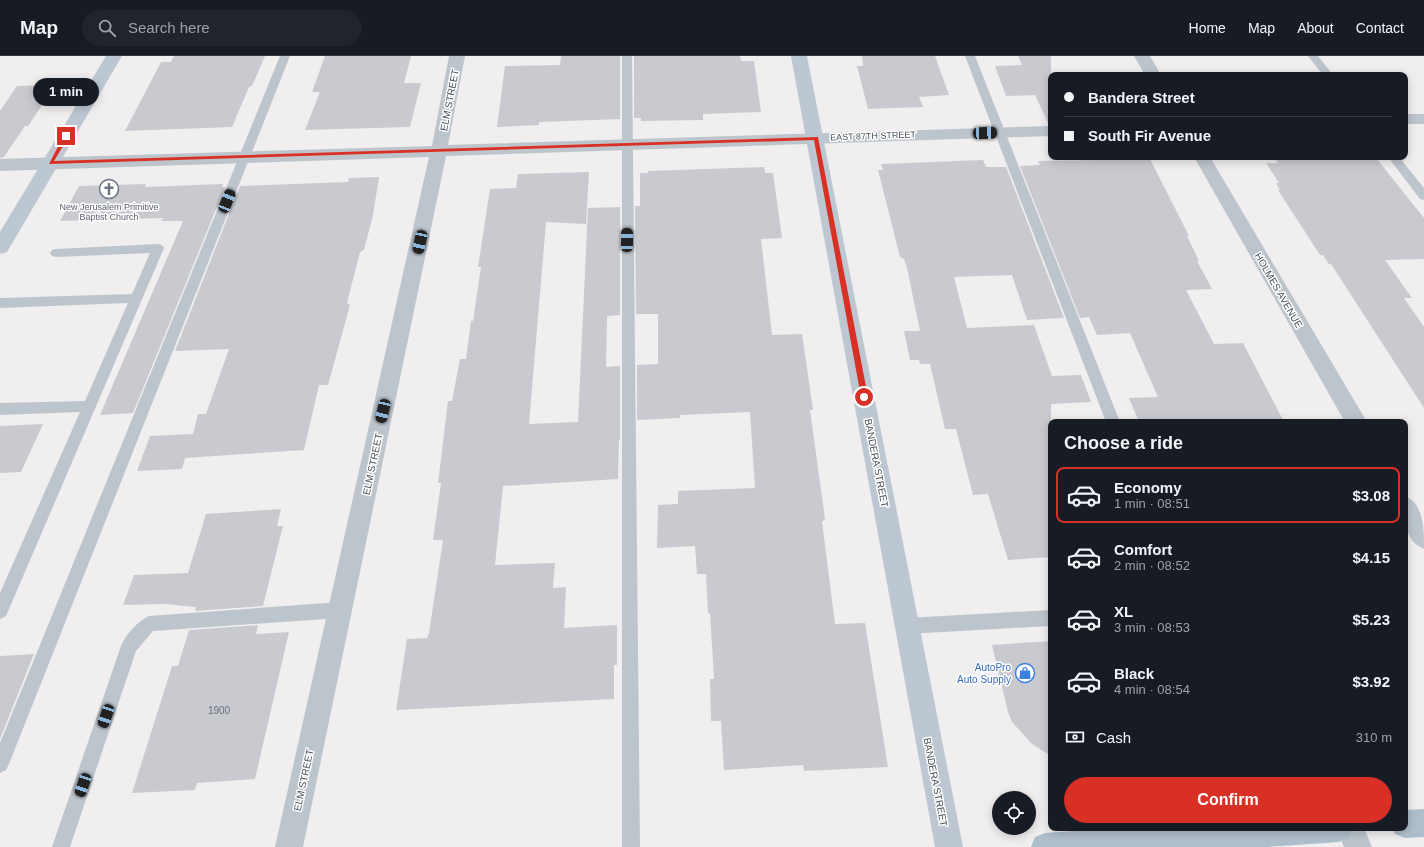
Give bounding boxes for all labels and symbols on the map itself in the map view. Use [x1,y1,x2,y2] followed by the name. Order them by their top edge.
[438,68,461,132] street label: ELM STREET
[33,78,99,106] callout: 1 min
[57,127,75,145] route end
[973,127,997,139] car
[830,129,917,142] street label: EAST 87TH STREET
[98,178,120,200] church icon: New Jerusalem Primitive Baptist Church
[217,188,237,214] car
[59,202,159,222] place label: New Jerusalem Primitive Baptist Church
[621,228,633,252] car
[412,229,428,255] car
[1253,251,1305,330] street label: HOLMES AVENUE
[855,388,873,406] route start
[374,398,392,424] car
[863,418,890,508] street label: BANDERA STREET
[361,432,384,496] street label: ELM STREET
[957,662,1011,685] place label: AutoPro Auto Supply
[1014,662,1036,684] shop icon: AutoPro Auto Supply
[96,703,116,729] car
[208,705,231,716] house number: 1900
[922,737,949,827] street label: BANDERA STREET
[292,748,315,812] street label: ELM STREET
[73,772,93,798] car

